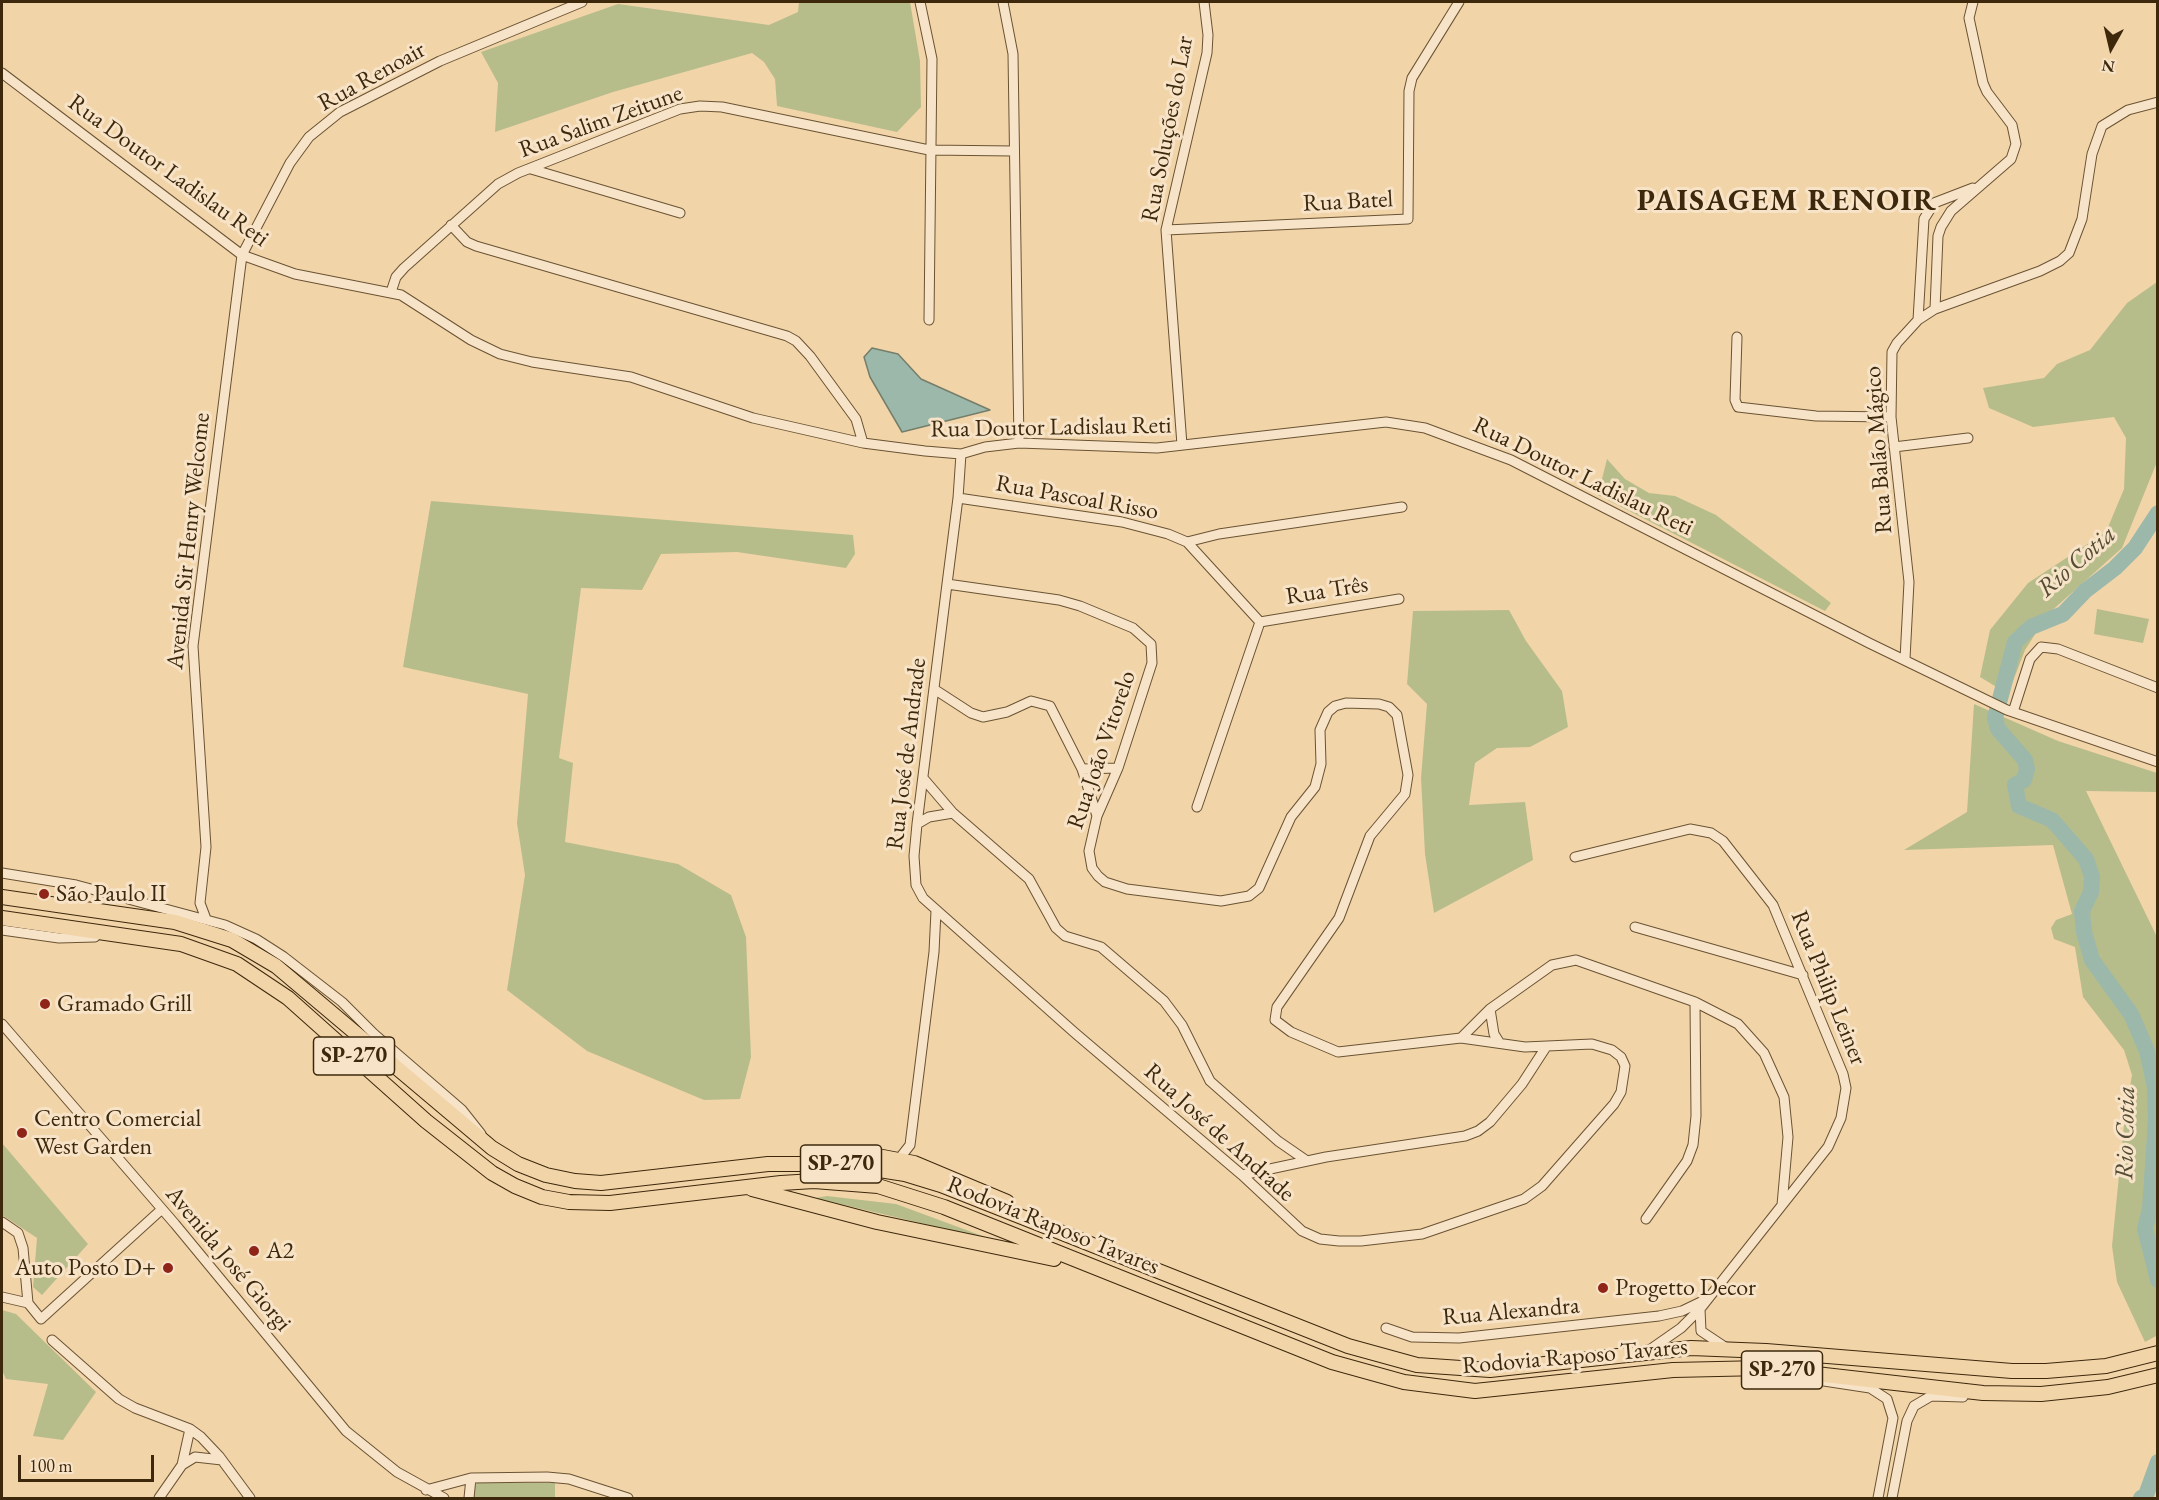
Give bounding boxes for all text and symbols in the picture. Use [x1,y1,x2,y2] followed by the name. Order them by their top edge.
[2081,18,2141,78] north arrow
[1136,34,1200,224] street label: Rua Soluções do Lar
[313,36,431,118] street label: Rua Renoair
[2101,55,2116,78] text: N
[515,79,687,165] street label: Rua Salim Zeitune
[62,89,274,253] street label: Rua Doutor Ladislau Reti
[1637,184,1937,220] district label: PAISAGEM RENOIR
[1302,185,1394,219] street label: Rua Batel
[1859,365,1899,535] street label: Rua Balão Mágico
[161,411,217,671] street label: Avenida Sir Henry Welcome
[930,411,1172,445] street label: Rua Doutor Ladislau Reti
[1468,411,1698,543] street label: Rua Doutor Ladislau Reti
[993,470,1161,526] street label: Rua Pascoal Risso
[2031,519,2123,605] water label: Rio Cotia
[1284,570,1370,612] street label: Rua Três
[881,657,933,851] street label: Rua José de Andrade
[1061,667,1143,833] street label: Rua João Vitorelo
[56,880,166,908] place label: São Paulo II
[37,887,51,901] marker: São Paulo II
[1784,907,1872,1069] street label: Rua Philip Leiner
[57,990,192,1018] place label: Gramado Grill
[38,997,52,1011] marker: Gramado Grill
[314,1037,394,1075] road number: SP-270
[1138,1058,1300,1208] street label: Rua José de Andrade
[2110,1086,2142,1180] water label: Rio Cotia
[34,1105,201,1161] place label: Centro Comercial West Garden
[15,1126,29,1140] marker: Centro Comercial West Garden
[800,1145,882,1183] road number: SP-270
[943,1170,1163,1282] street label: Rodovia Raposo Tavares
[159,1180,297,1338] street label: Avenida José Giorgi
[266,1237,294,1265] place label: A2
[247,1244,261,1258] marker: A2
[14,1254,156,1282] place label: Auto Posto D+
[161,1261,175,1275] marker: Auto Posto D+
[1615,1274,1756,1302] place label: Progetto Decor
[1596,1281,1610,1295] marker: Progetto Decor
[1441,1292,1581,1332] street label: Rua Alexandra
[1461,1333,1689,1381] street label: Rodovia Raposo Tavares
[1742,1351,1822,1389] road number: SP-270
[21,1443,158,1481] scale bar
[29,1454,73,1477] text: 100 m

